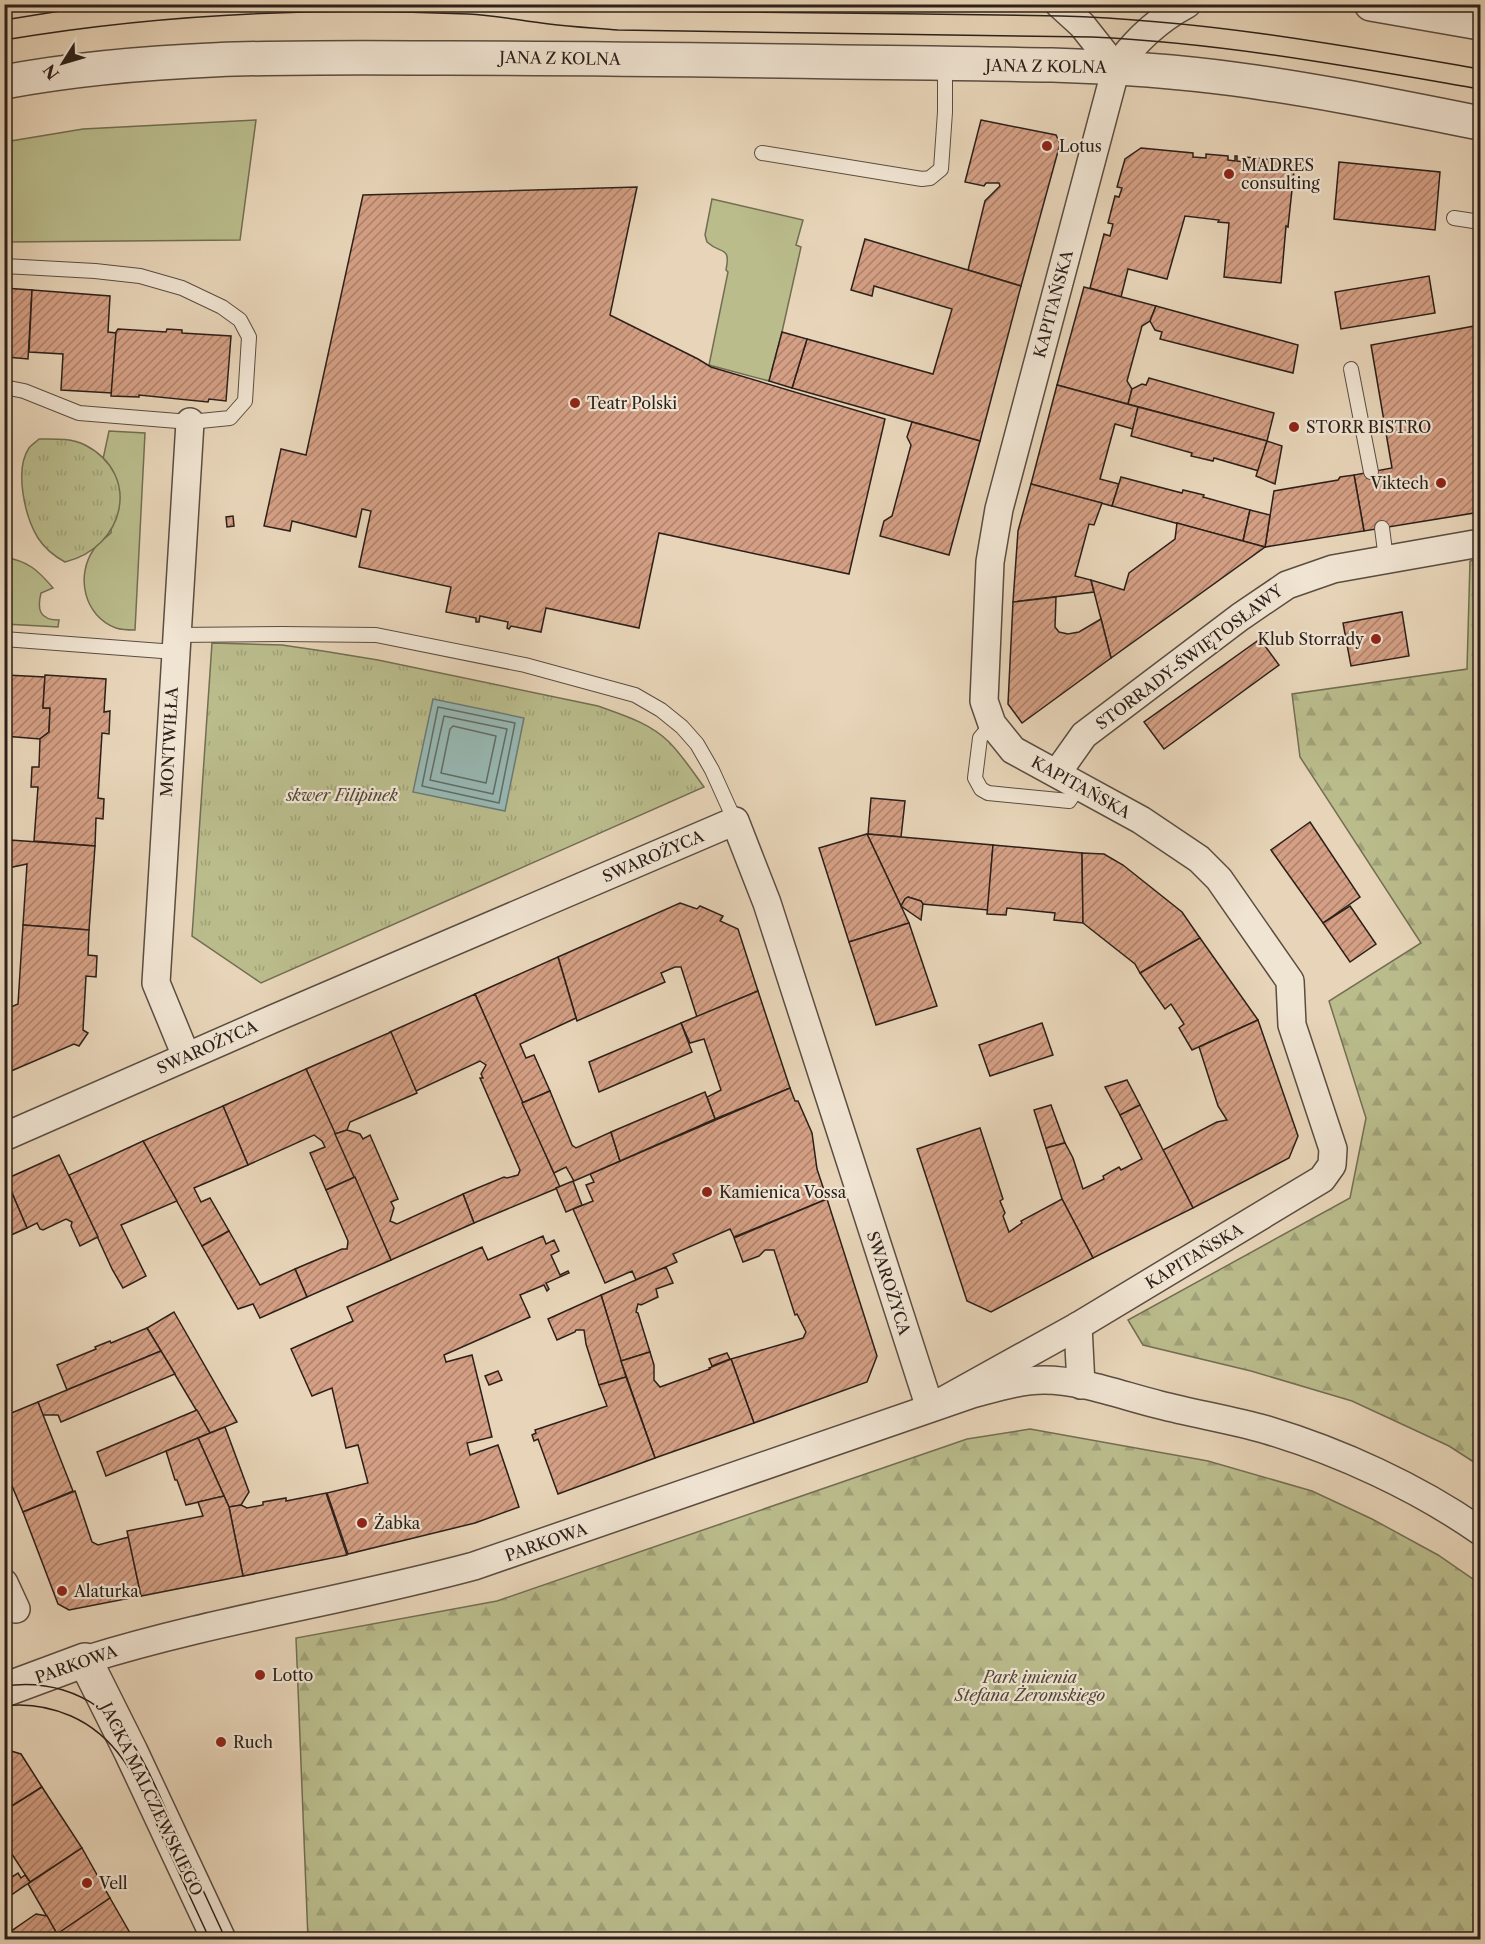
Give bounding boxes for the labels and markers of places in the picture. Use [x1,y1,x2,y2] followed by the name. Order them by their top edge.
[1059,136,1102,156] place label: Lotus
[1040,139,1054,153] marker: Lotus
[1241,155,1320,193] place label: MADRES consulting
[1222,167,1236,181] marker: MADRES consulting
[587,393,677,413] place label: Teatr Polski
[568,396,582,410] marker: Teatr Polski
[1306,417,1431,437] place label: STORR BISTRO
[1287,420,1301,434] marker: STORR BISTRO
[1369,473,1429,493] place label: Viktech
[1434,476,1448,490] marker: Viktech
[1258,629,1365,649] place label: Klub Storrady
[1369,632,1383,646] marker: Klub Storrady
[719,1182,847,1202] place label: Kamienica Vossa
[700,1185,714,1199] marker: Kamienica Vossa
[374,1513,421,1533] place label: Żabka
[355,1516,369,1530] marker: Żabka
[73,1581,139,1601] place label: Alaturka
[55,1584,69,1598] marker: Alaturka
[272,1665,314,1685] place label: Lotto
[253,1668,267,1682] marker: Lotto
[233,1732,273,1752] place label: Ruch
[214,1735,228,1749] marker: Ruch
[98,1873,128,1893] place label: Vell
[80,1876,94,1890] marker: Vell

